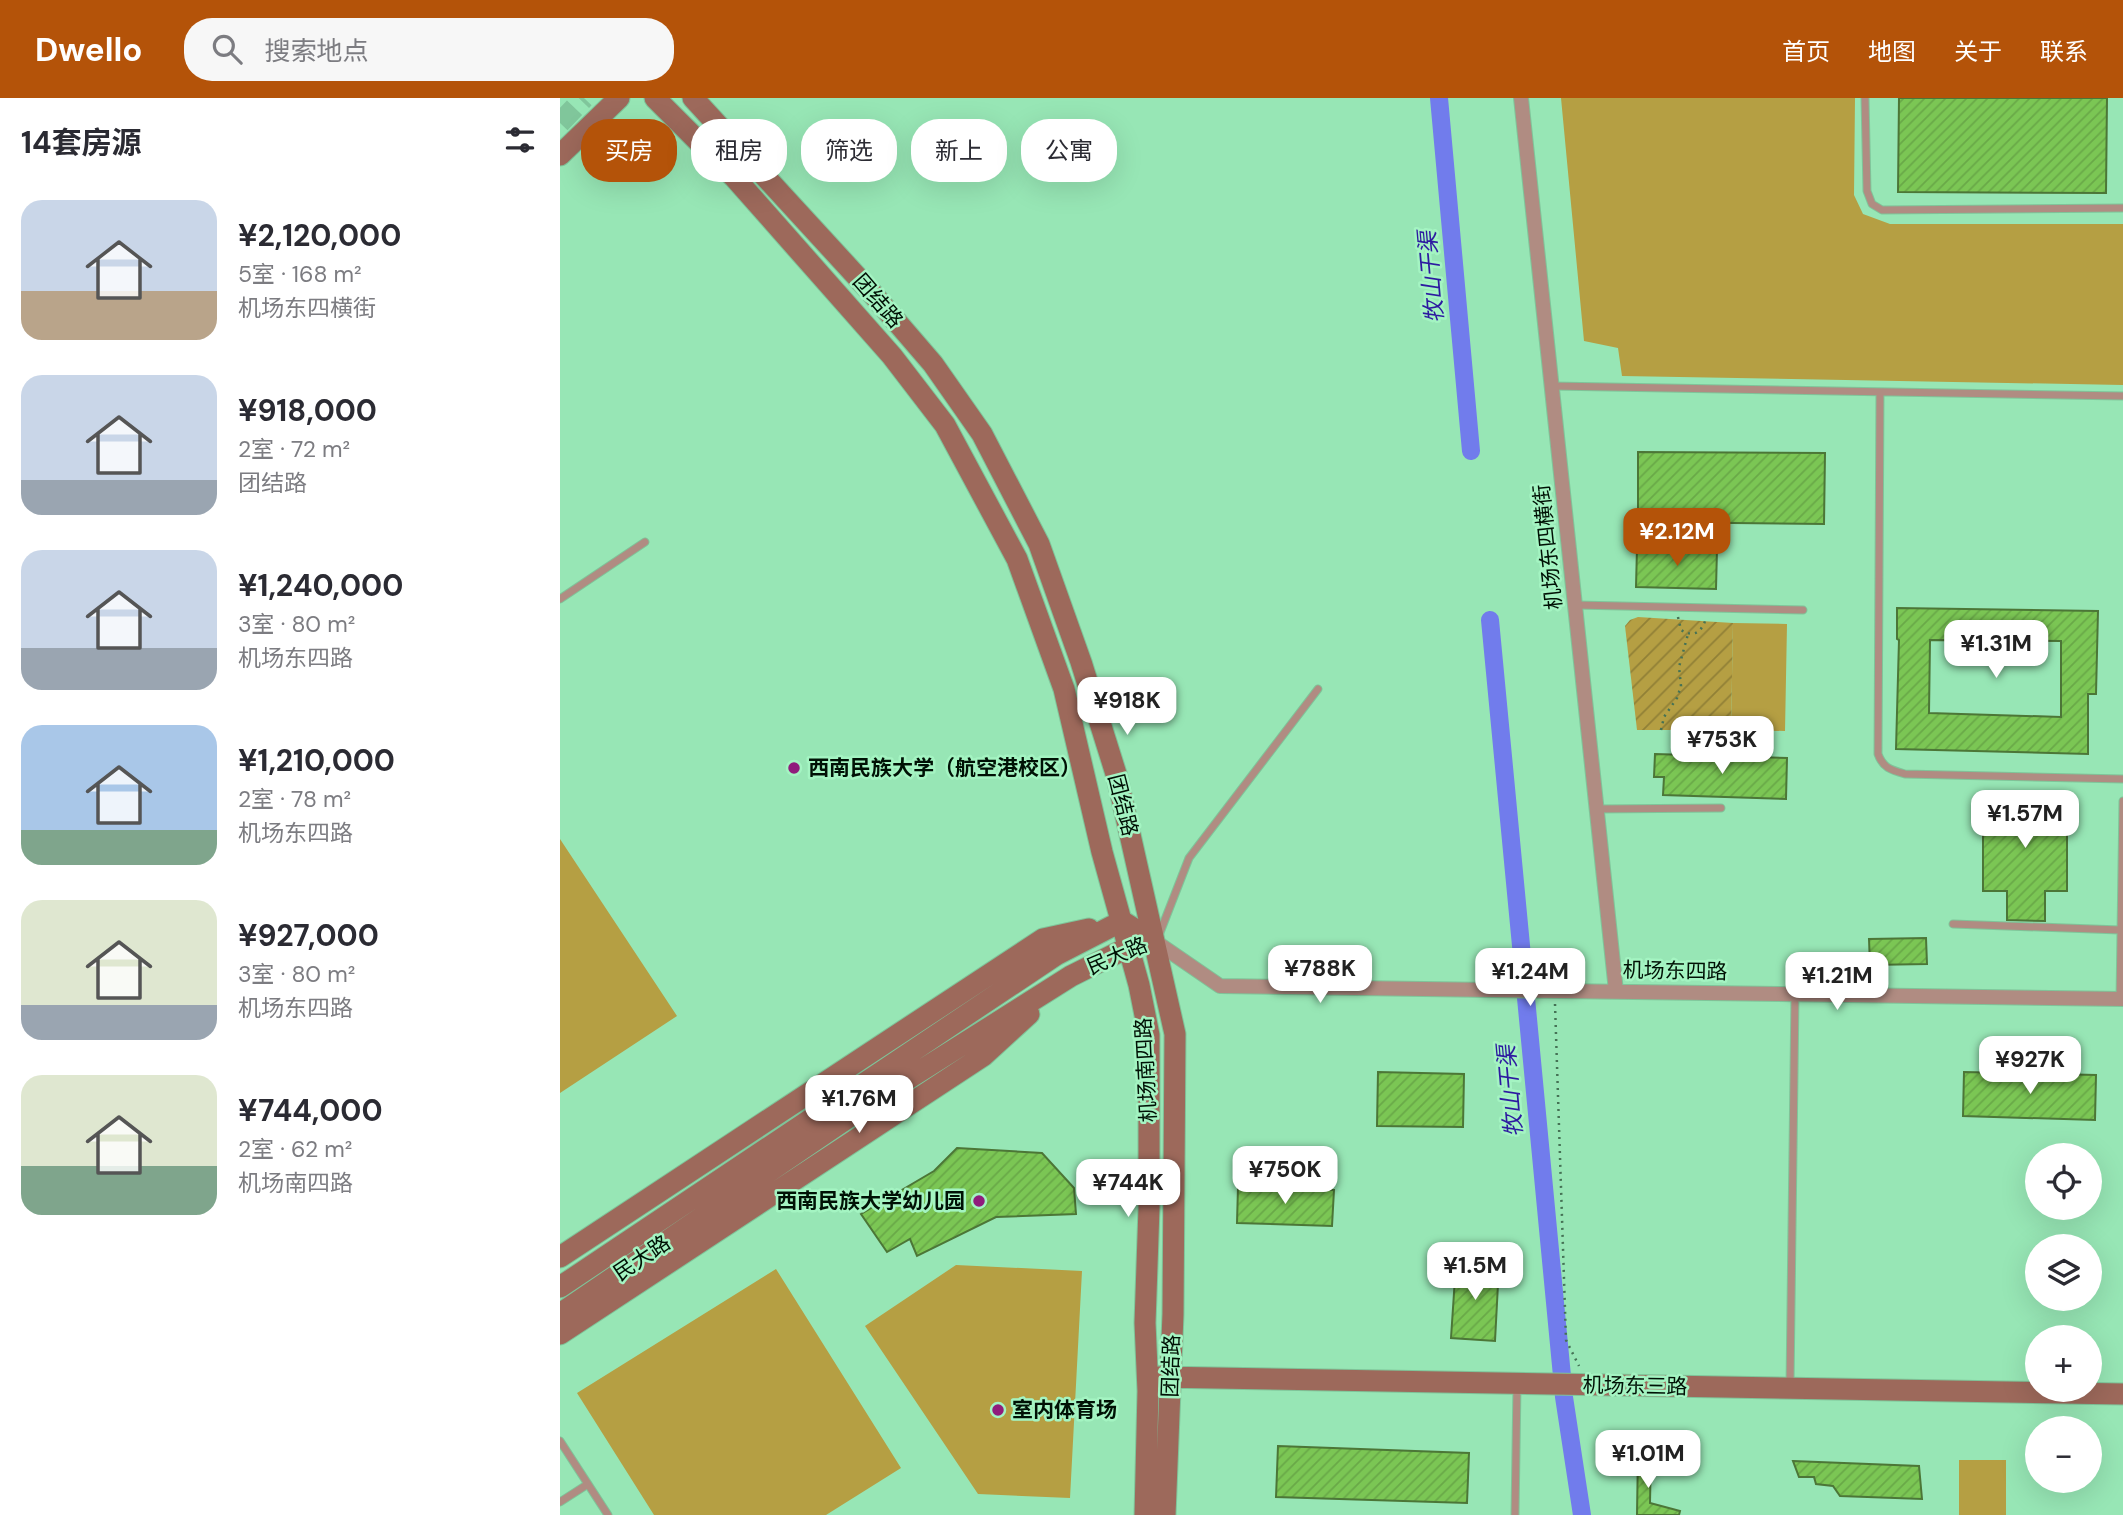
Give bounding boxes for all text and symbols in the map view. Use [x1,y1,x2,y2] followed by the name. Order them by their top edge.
[184,18,674,81] search box
[35,28,142,71] text: Dwello
[208,30,246,68] icon: search
[264,34,368,68] text: 搜索地点
[1782,36,1830,67] text: 首页
[1868,36,1916,67] text: 地图
[1954,36,2002,67] text: 关于
[2040,36,2088,67] text: 联系
[581,119,677,182] chip: 买房
[691,119,787,182] chip: 租房
[801,119,897,182] chip: 筛选
[911,119,1007,182] chip: 新上
[1021,119,1117,182] chip: 公寓
[501,121,539,159] icon: filters
[21,123,141,162] text: 14套房源
[238,216,401,255] text: ¥2,120,000
[1412,227,1450,324] water label: 牧山干渠
[77,228,161,312] icon: home
[238,259,362,289] text: 5室 · 168 m²
[847,268,909,334] street label: 团结路
[238,293,376,323] text: 机场东四横街
[238,391,377,430] text: ¥918,000
[77,403,161,487] icon: home
[238,434,350,464] text: 2室 · 72 m²
[238,468,307,498] text: 团结路
[1527,483,1569,611] street label: 机场东四横街
[1620,508,1734,568] pin: ¥2.12M
[1639,516,1715,546] text: ¥2.12M
[238,566,403,605] text: ¥1,240,000
[77,578,161,662] icon: home
[238,609,355,639] text: 3室 · 80 m²
[1939,620,2053,680] pin: ¥1.31M
[1960,628,2032,658] text: ¥1.31M
[238,643,353,673] text: 机场东四路
[1078,678,1176,737] pin: ¥918K
[1093,685,1161,715] text: ¥918K
[1673,716,1771,776] pin: ¥753K
[1687,724,1757,754] text: ¥753K
[238,741,395,780] text: ¥1,210,000
[77,753,161,837] icon: home
[808,754,1081,782] place label: 西南民族大学（航空港校区）
[786,760,802,776] marker: 西南民族大学（航空港校区）
[1102,771,1144,839] street label: 团结路
[238,784,351,814] text: 2室 · 78 m²
[1968,790,2082,850] pin: ¥1.57M
[1987,798,2063,828] text: ¥1.57M
[238,818,353,848] text: 机场东四路
[238,916,379,955] text: ¥927,000
[77,928,161,1012] icon: home
[1083,931,1151,981] street label: 民大路
[1271,946,1369,1005] pin: ¥788K
[1473,948,1587,1008] pin: ¥1.24M
[1284,953,1356,983] text: ¥788K
[1780,953,1894,1012] pin: ¥1.21M
[1491,956,1569,986] text: ¥1.24M
[1622,956,1728,986] street label: 机场东四路
[238,959,355,989] text: 3室 · 80 m²
[1801,960,1873,990] text: ¥1.21M
[238,993,353,1023] text: 机场东四路
[1129,1017,1163,1123] street label: 机场南四路
[1981,1037,2079,1096] pin: ¥927K
[1491,1041,1529,1138] water label: 牧山干渠
[1995,1044,2065,1074] text: ¥927K
[802,1076,916,1135] pin: ¥1.76M
[821,1083,897,1113] text: ¥1.76M
[238,1091,383,1130] text: ¥744,000
[77,1103,161,1187] icon: home
[238,1134,352,1164] text: 2室 · 62 m²
[2025,1143,2102,1493] map controls
[2025,1143,2102,1220] button: locate
[1236,1146,1334,1206] pin: ¥750K
[1249,1154,1321,1184] text: ¥750K
[1079,1160,1177,1219] pin: ¥744K
[1092,1167,1164,1197] text: ¥744K
[238,1168,353,1198] text: 机场南四路
[776,1187,965,1215] place label: 西南民族大学幼儿园
[971,1193,987,1209] marker: 西南民族大学幼儿园
[608,1229,676,1287] street label: 民大路
[2025,1234,2102,1311] button: layers
[1426,1242,1524,1302] pin: ¥1.5M
[1443,1250,1507,1280] text: ¥1.5M
[2025,1325,2102,1402] button: +
[1156,1334,1186,1398] street label: 团结路
[1582,1371,1688,1401] street label: 机场东三路
[1012,1396,1117,1424] place label: 室内体育场
[990,1402,1006,1418] marker: 室内体育场
[2025,1416,2102,1493] button: −
[1591,1430,1705,1490] pin: ¥1.01M
[1611,1438,1685,1468] text: ¥1.01M

